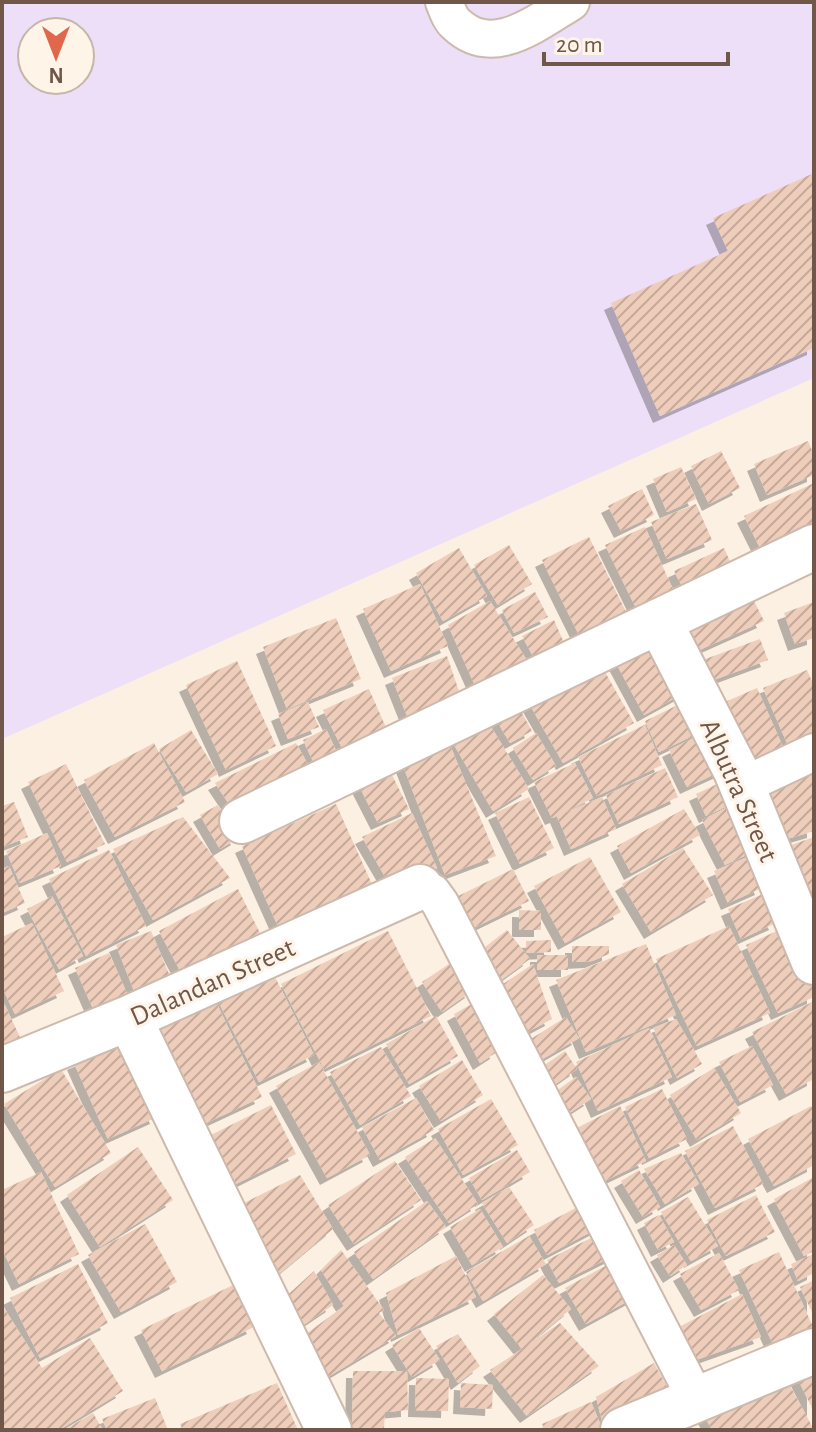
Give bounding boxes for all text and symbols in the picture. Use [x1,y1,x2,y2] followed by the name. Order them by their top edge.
[16,16,96,96] north arrow
[544,16,728,66] scale bar
[556,33,603,57] text: 20 m
[48,64,64,86] text: N
[694,715,782,866] street label: Albutra Street
[126,934,300,1032] street label: Dalandan Street

